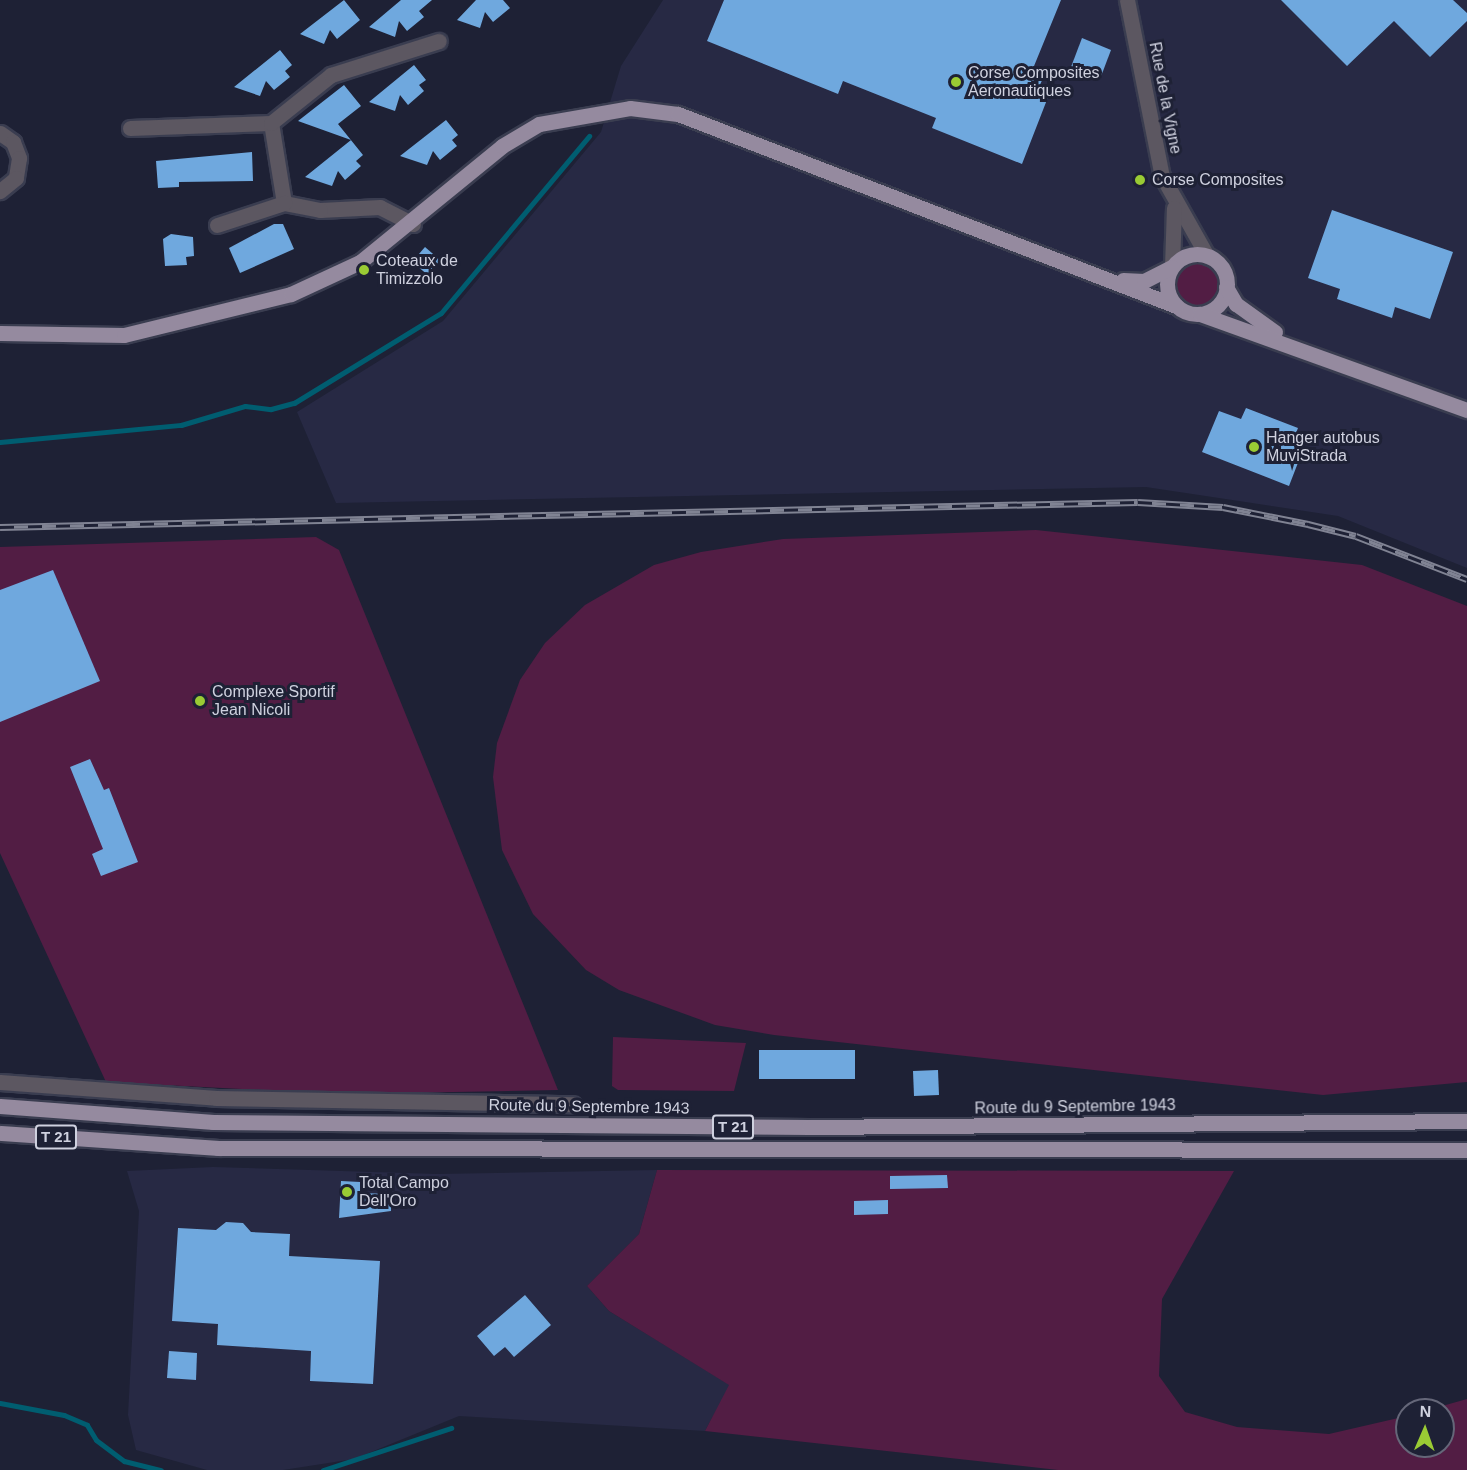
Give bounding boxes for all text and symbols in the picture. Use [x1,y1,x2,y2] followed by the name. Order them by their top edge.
[1145,40,1185,156] street label: Rue de la Vigne
[968,63,1100,101] place label: Corse Composites Aeronautiques
[949,75,963,89] marker: Corse Composites Aeronautiques
[1152,170,1284,190] place label: Corse Composites
[1133,173,1147,187] marker: Corse Composites
[376,251,458,289] place label: Coteaux de Timizzolo
[357,263,371,277] marker: Coteaux de Timizzolo
[1266,428,1380,466] place label: Hanger autobus MuviStrada
[1247,440,1261,454] marker: Hanger autobus MuviStrada
[212,682,335,720] place label: Complexe Sportif Jean Nicoli
[193,694,207,708] marker: Complexe Sportif Jean Nicoli
[488,1096,690,1118] street label: Route du 9 Septembre 1943
[974,1096,1176,1118] street label: Route du 9 Septembre 1943
[710,1115,756,1139] road number: T 21
[34,1125,78,1149] road number: T 21
[359,1173,449,1211] place label: Total Campo Dell'Oro
[340,1185,354,1199] marker: Total Campo Dell'Oro
[1395,1398,1455,1458] north arrow
[1420,1403,1432,1420] text: N

